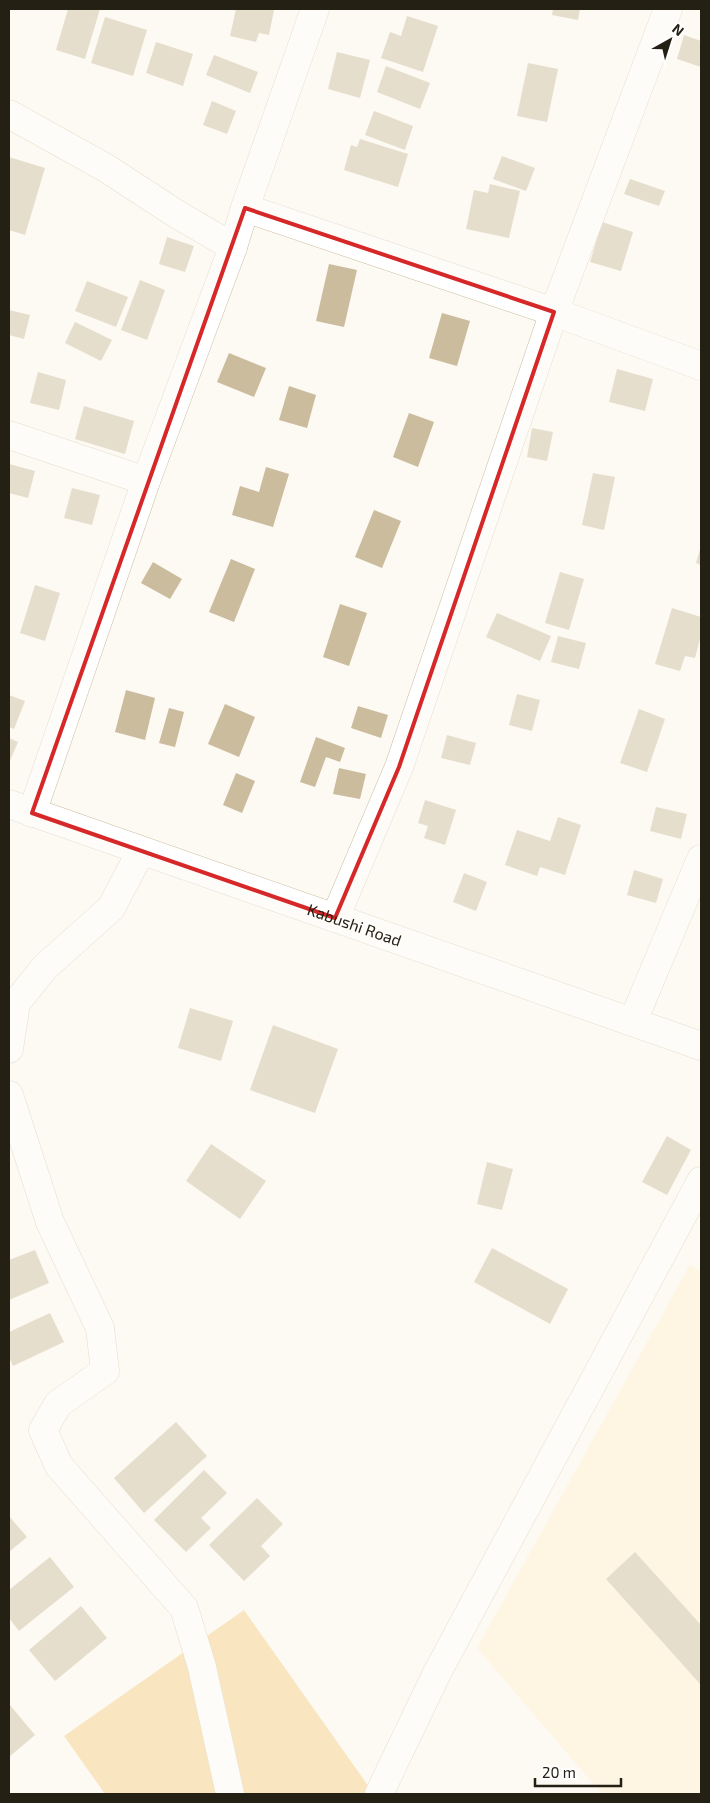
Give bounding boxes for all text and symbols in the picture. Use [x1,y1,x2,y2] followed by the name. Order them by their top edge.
[645,15,695,65] north arrow
[669,20,688,39] text: N
[305,899,404,950] street label: Kabushi Road
[535,1756,621,1788] scale bar
[542,1763,576,1781] text: 20 m

